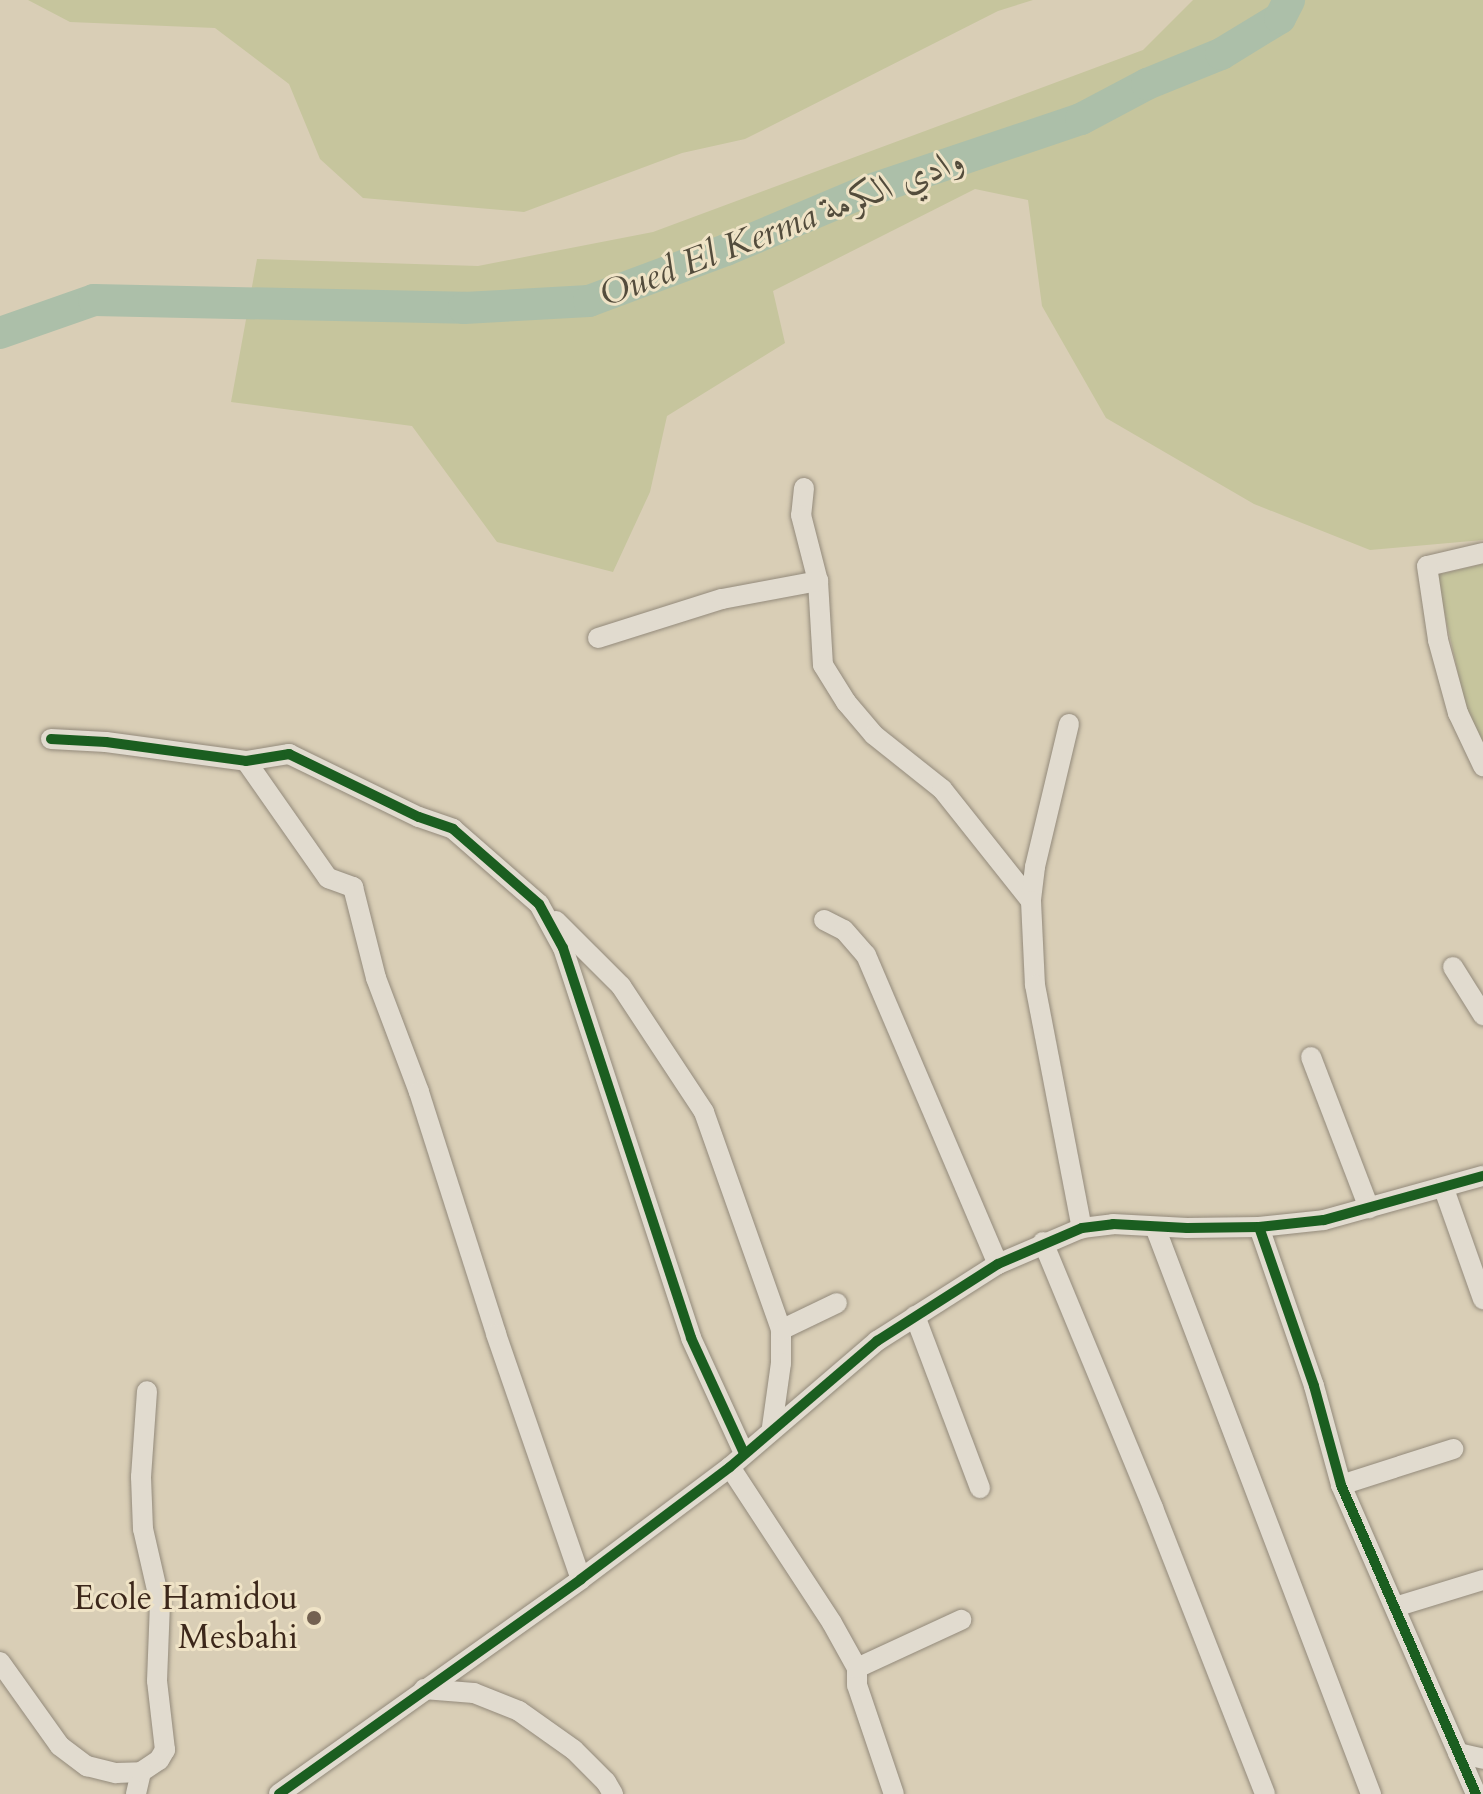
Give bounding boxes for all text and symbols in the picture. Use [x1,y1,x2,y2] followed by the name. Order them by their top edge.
[594,137,970,317] water label: Oued El Kerma وادي الكرمة
[73,1578,298,1658] place label: Ecole Hamidou Mesbahi
[305,1609,323,1627] marker: Ecole Hamidou Mesbahi

